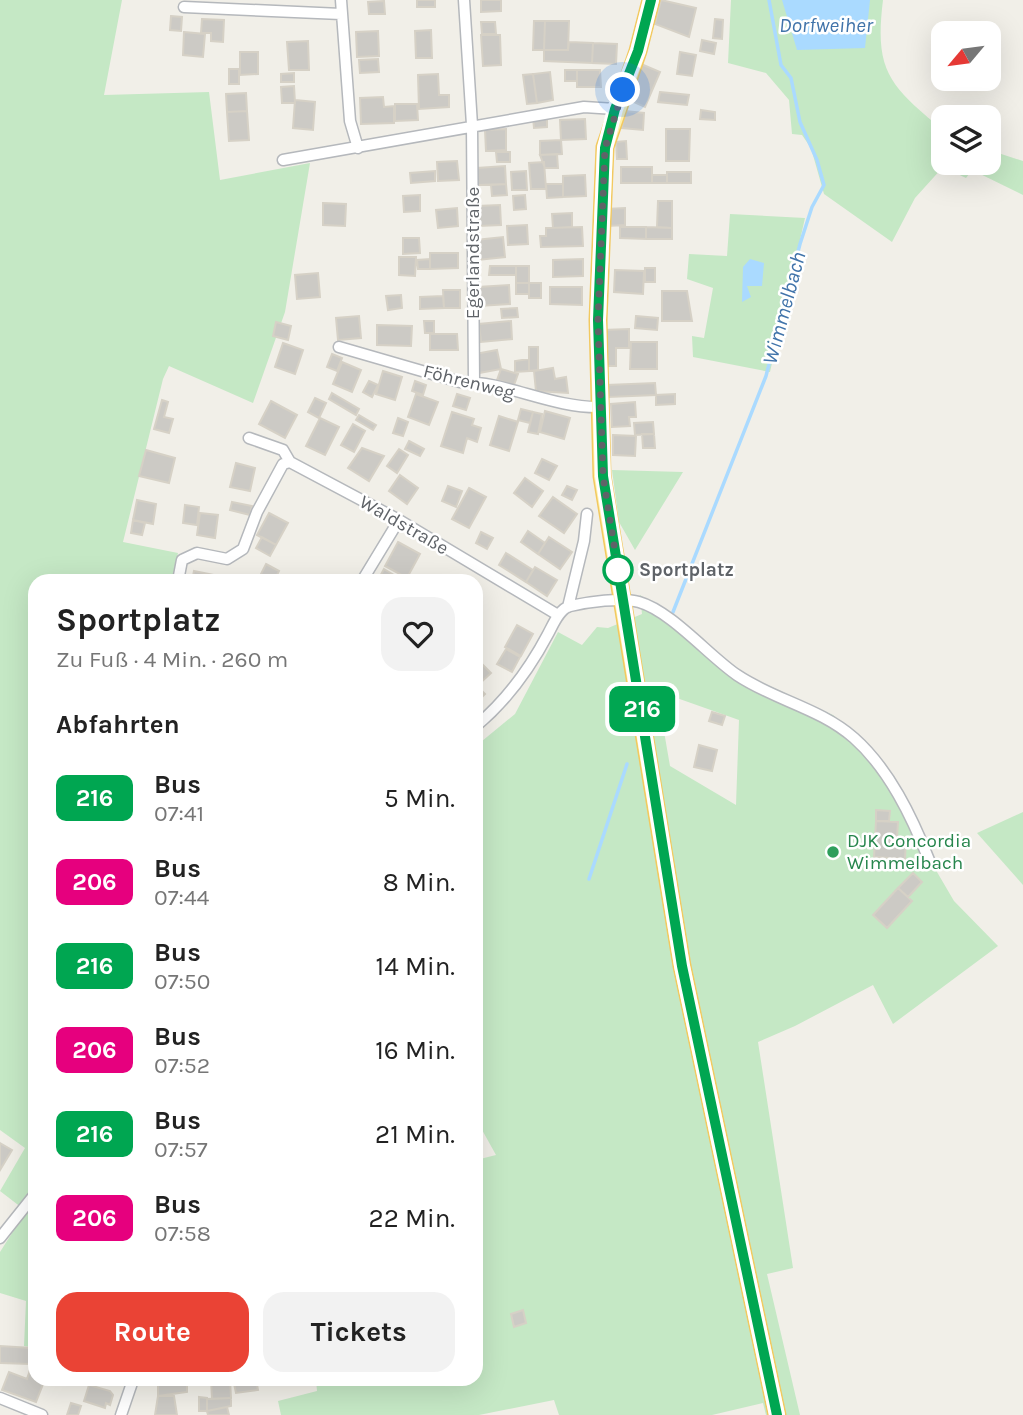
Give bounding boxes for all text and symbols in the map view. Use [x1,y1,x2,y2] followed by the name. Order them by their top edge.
[779,13,874,37] water label: Dorfweiher
[931,21,1001,91] north arrow
[931,21,1001,175] map controls
[605,72,640,107] your location
[931,105,1001,175] button: layers
[462,187,484,319] street label: Egerlandstraße
[757,249,811,367] water label: Wimmelbach
[421,360,517,404] street label: Föhrenweg
[356,491,452,559] street label: Waldstraße
[603,555,633,585] marker: Sportplatz
[639,559,734,581] place label: Sportplatz
[381,597,455,671] button: heart
[56,601,221,639] text: Sportplatz
[56,646,288,673] text: Zu Fuß · 4 Min. · 260 m
[602,686,682,732] line badge: 216
[623,695,661,723] text: 216
[56,709,180,740] text: Abfahrten
[154,769,201,800] text: Bus
[384,783,455,814] text: 5 Min.
[76,784,113,812] text: 216
[154,800,204,827] text: 07:41
[847,830,971,874] place label: DJK Concordia Wimmelbach
[825,844,841,860] marker: DJK Concordia Wimmelbach
[154,853,201,884] text: Bus
[383,867,455,898] text: 8 Min.
[72,868,117,896] text: 206
[154,884,209,911] text: 07:44
[154,937,201,968] text: Bus
[376,951,455,982] text: 14 Min.
[76,952,113,980] text: 216
[154,968,210,995] text: 07:50
[154,1021,201,1052] text: Bus
[375,1035,455,1066] text: 16 Min.
[72,1036,117,1064] text: 206
[154,1052,210,1079] text: 07:52
[154,1105,201,1136] text: Bus
[375,1119,455,1150] text: 21 Min.
[76,1120,113,1148] text: 216
[154,1136,208,1163] text: 07:57
[154,1189,201,1220] text: Bus
[369,1203,455,1234] text: 22 Min.
[72,1204,117,1232] text: 206
[154,1220,211,1247] text: 07:58
[56,1292,249,1372] button: Route
[263,1292,455,1372] button: Tickets

